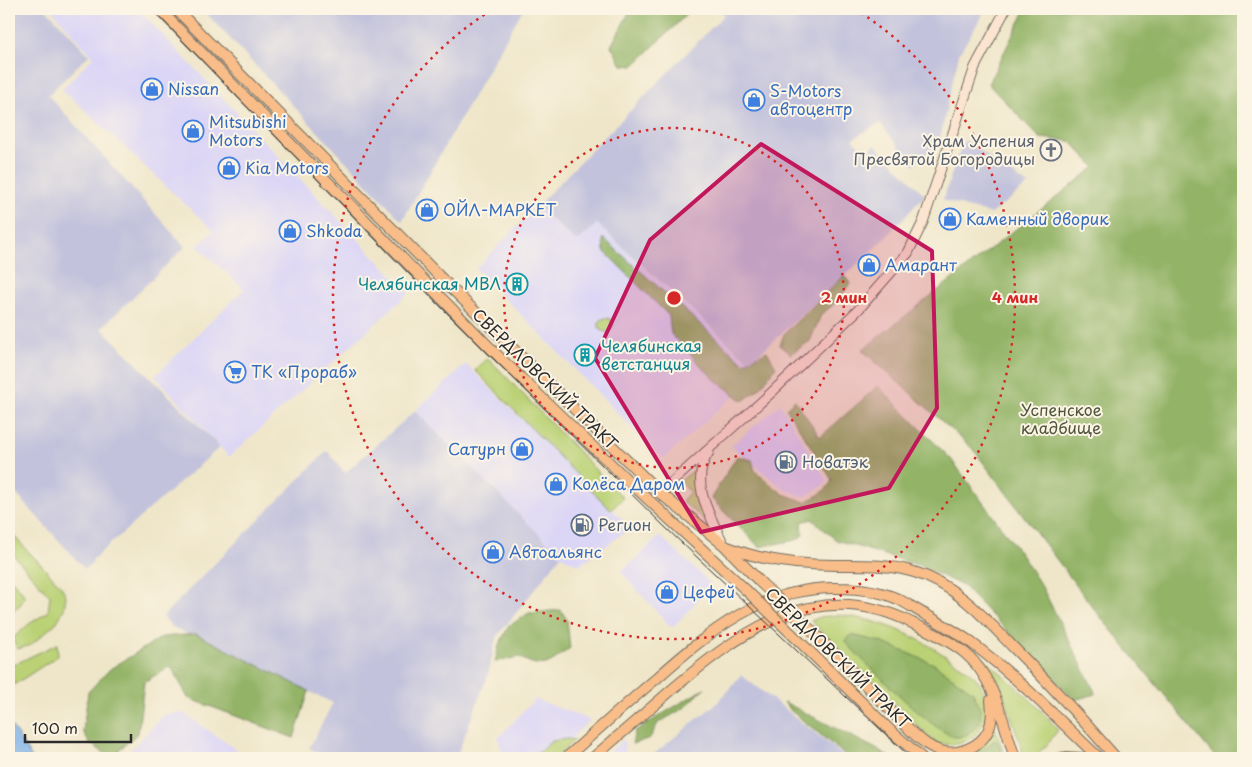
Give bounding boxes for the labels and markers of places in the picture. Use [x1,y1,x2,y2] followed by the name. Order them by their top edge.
[168,76,219,100] place label: Nissan
[140,77,164,101] shop icon: Nissan
[770,78,852,120] place label: S-Motors автоцентр
[742,88,766,112] shop icon: S-Motors автоцентр
[209,109,287,151] place label: Mitsubishi Motors
[181,119,205,143] shop icon: Mitsubishi Motors
[854,128,1035,170] place label: Храм Успения Пресвятой Богородицы
[1039,138,1063,162] church icon: Храм Успения Пресвятой Богородицы
[245,155,329,179] place label: Kia Motors
[217,156,241,180] shop icon: Kia Motors
[443,197,557,221] place label: ОЙЛ-МАРКЕТ
[415,198,439,222] shop icon: ОЙЛ-МАРКЕТ
[966,206,1109,230] place label: Каменный дворик
[938,207,962,231] shop icon: Каменный дворик
[306,218,363,242] place label: Shkoda
[278,219,302,243] shop icon: Shkoda
[885,252,957,276] place label: Амарант
[857,253,881,277] shop icon: Амарант
[358,271,501,295] place label: Челябинская МВЛ
[505,272,529,296] building icon: Челябинская МВЛ
[665,289,683,307] centre of rings
[601,333,702,375] place label: Челябинская ветстанция
[573,343,597,367] building icon: Челябинская ветстанция
[251,359,357,383] place label: ТК «Прораб»
[223,360,247,384] supermarket icon: ТК «Прораб»
[448,436,506,460] place label: Сатурн
[510,437,534,461] shop icon: Сатурн
[802,449,869,473] place label: Новатэк
[774,450,798,474] fuel station icon: Новатэк
[572,471,685,495] place label: Колёса Даром
[544,472,568,496] shop icon: Колёса Даром
[598,512,652,536] place label: Регион
[570,513,594,537] fuel station icon: Регион
[509,539,602,563] place label: Автоальянс
[481,540,505,564] shop icon: Автоальянс
[683,579,735,603] place label: Цефей
[655,580,679,604] shop icon: Цефей

